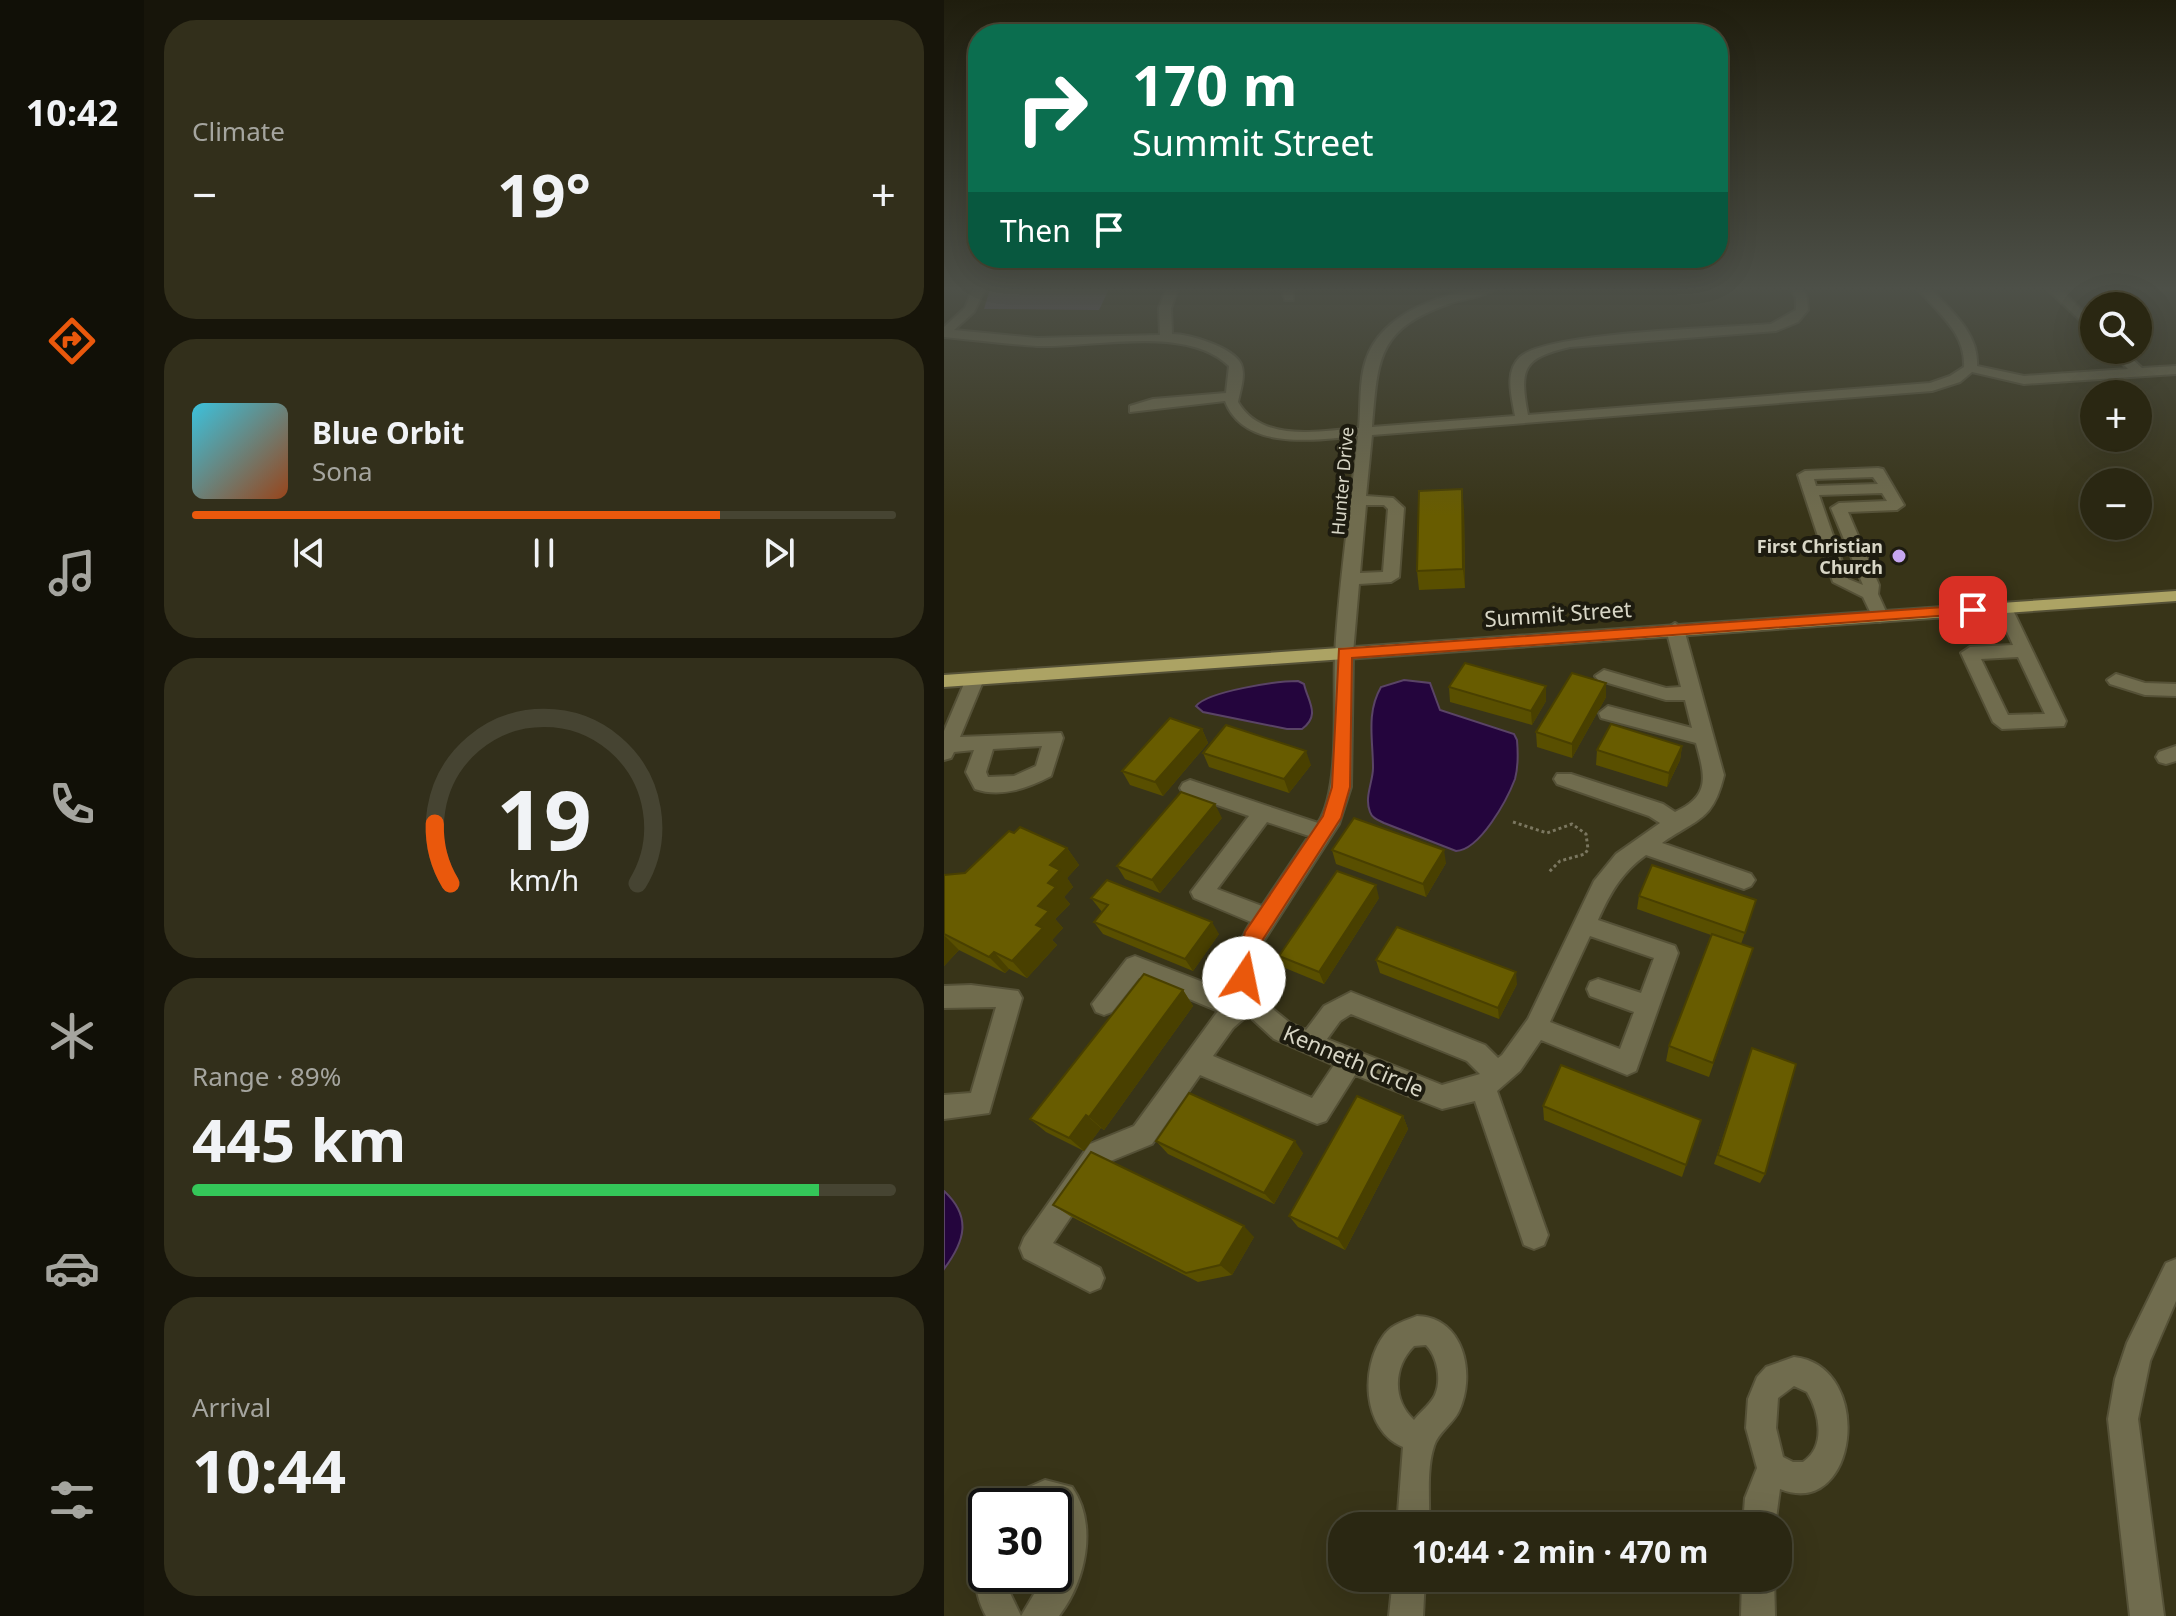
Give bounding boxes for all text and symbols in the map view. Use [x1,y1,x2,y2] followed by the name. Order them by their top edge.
[1132,46,1297,122] text: 170 m
[1000,56,1104,160] icon: right
[26,88,118,137] text: 10:42
[192,113,285,149] text: Climate
[1132,118,1374,167] text: Summit Street
[497,153,591,235] text: 19°
[192,164,217,224] text: −
[871,164,896,224] text: +
[1087,208,1131,252] icon: arrive
[1000,210,1071,251] text: Then
[2080,292,2152,540] map controls
[2080,292,2152,364] button: search
[44,313,100,369] icon: directions
[2080,380,2152,452] button: +
[312,412,464,453] text: Blue Orbit
[1325,426,1359,536] street label: Hunter Drive
[312,453,373,489] text: Sona
[2080,468,2152,540] button: −
[287,531,331,575] icon: previous
[522,531,566,575] icon: pause
[757,531,801,575] icon: next
[1757,534,1883,579] place label: First Christian Church
[44,545,100,601] icon: music
[1890,547,1908,565] marker: First Christian Church
[1939,576,2007,644] pin
[1951,588,1995,632] icon: arrive
[1483,593,1633,633] street label: Summit Street
[496,761,592,874] text: 19
[44,776,100,832] icon: phone
[509,860,579,899] text: km/h
[1202,936,1286,1020] position arrow
[44,1008,100,1064] icon: climate
[1279,1017,1429,1103] street label: Kenneth Circle
[192,1058,341,1094] text: Range · 89%
[192,1098,406,1180] text: 445 km
[44,1240,100,1296] icon: car
[192,1389,271,1425] text: Arrival
[192,1429,346,1511] text: 10:44
[44,1472,100,1528] icon: filters
[968,1488,1072,1592] speed limit sign: 30
[1412,1531,1708,1572] text: 10:44 · 2 min · 470 m

